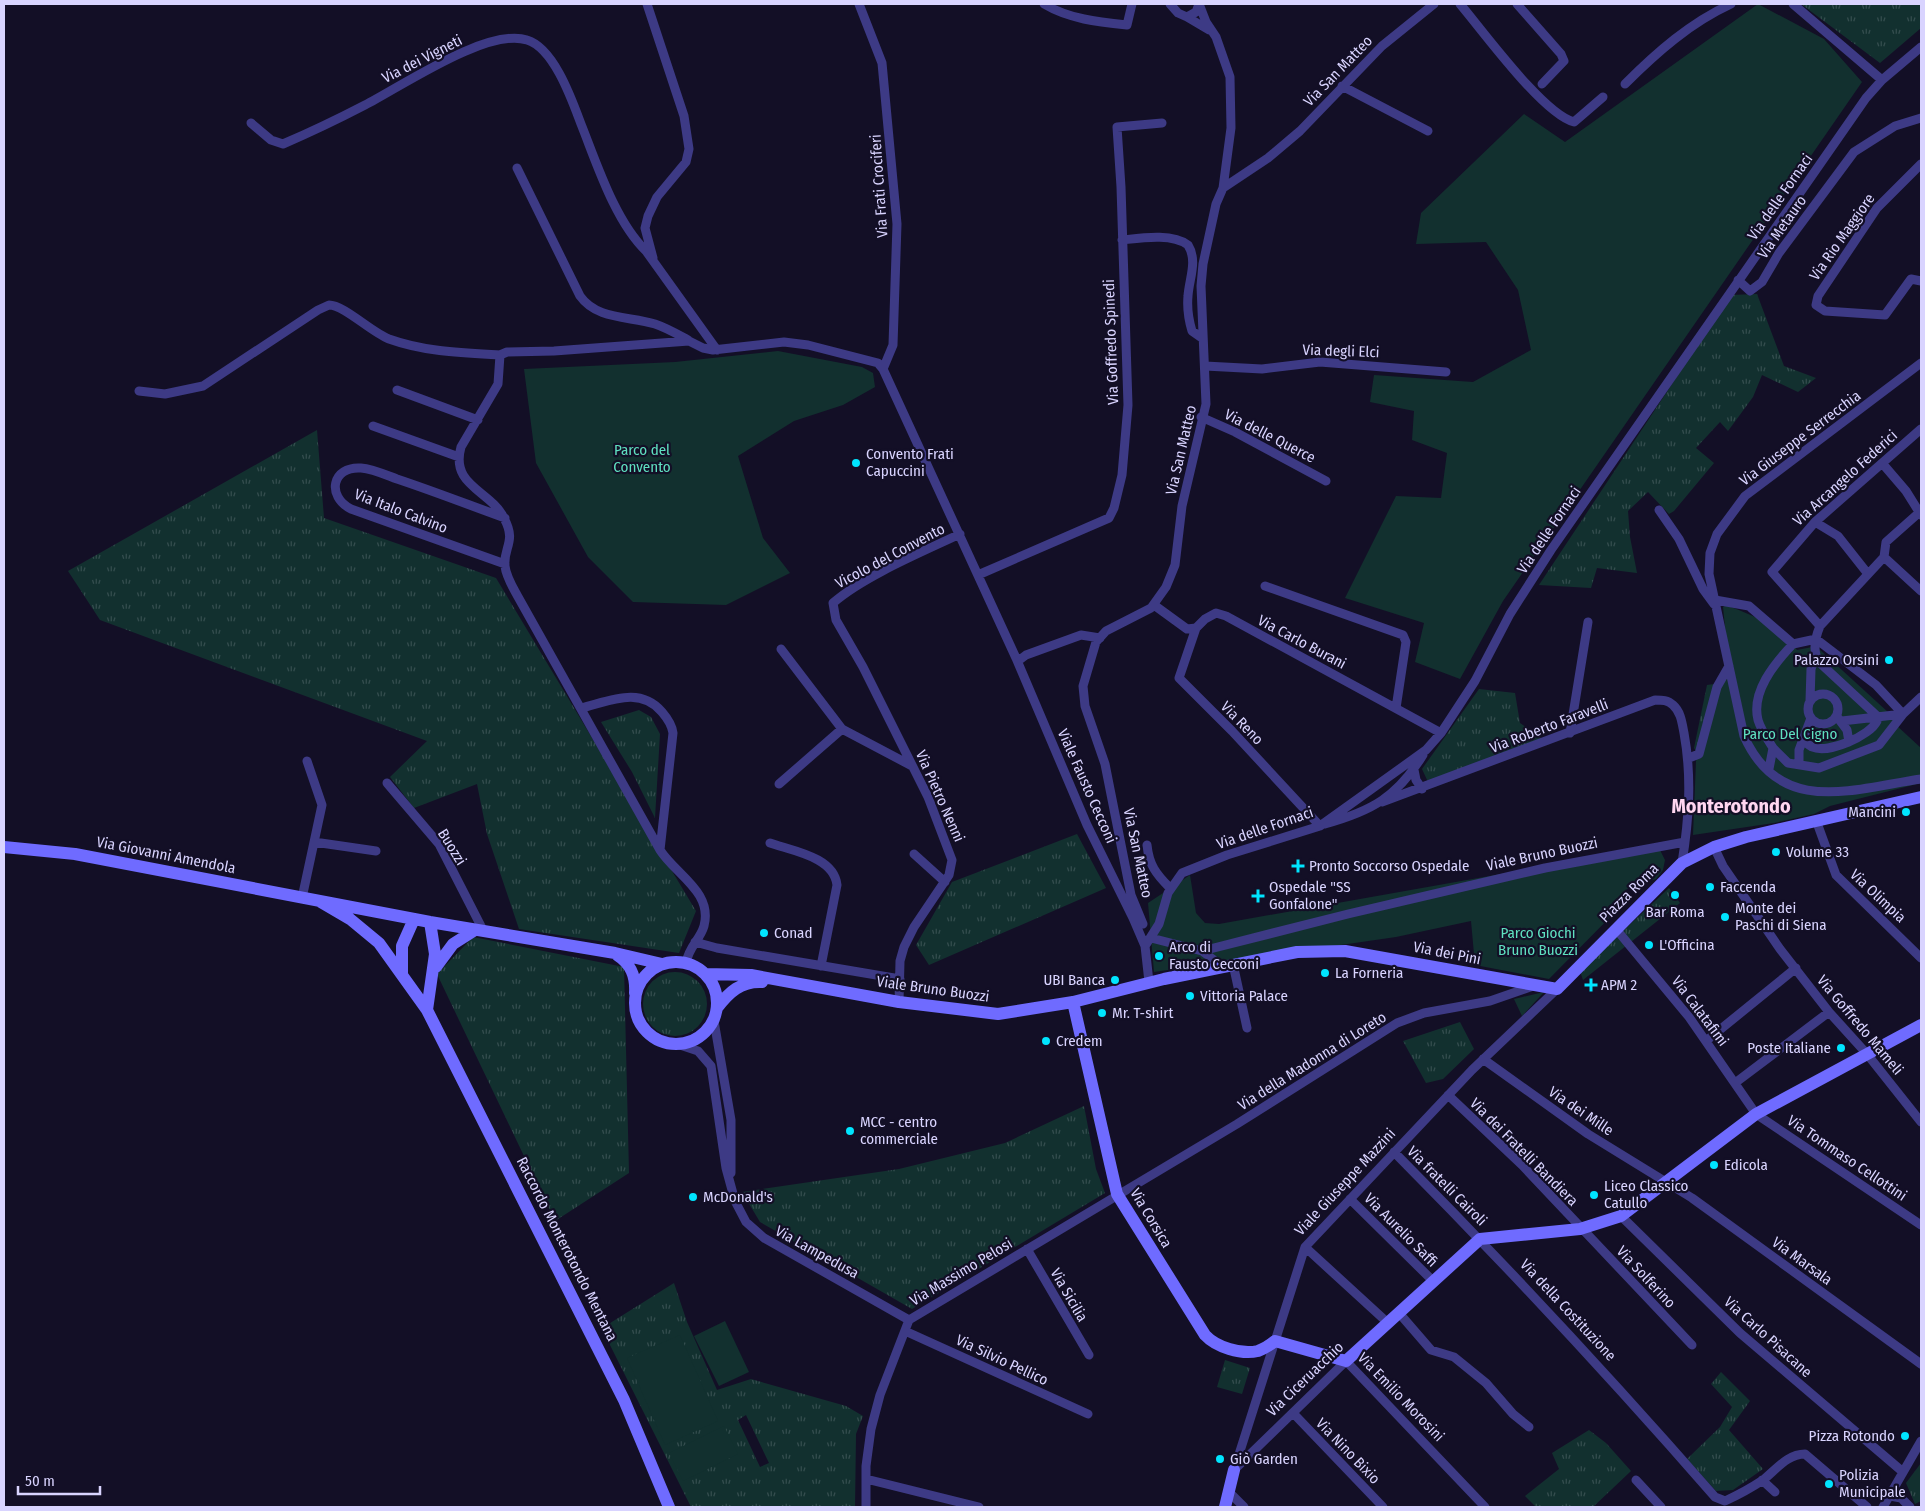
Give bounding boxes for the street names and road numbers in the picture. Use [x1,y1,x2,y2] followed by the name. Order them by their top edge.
[379,31,465,87] street label: Via dei Vigneti
[1300,32,1376,110] street label: Via San Matteo
[866,134,892,238] street label: Via Frati Crociferi
[1744,150,1816,244] street label: Via delle Fornaci
[1806,190,1878,284] street label: Via Rio Maggiore
[1754,192,1810,262] street label: Via Metauro
[1100,279,1122,405] street label: Via Goffredo Spinedi
[1302,341,1380,361] street label: Via degli Elci
[1736,387,1864,489] street label: Via Giuseppe Serrecchia
[1162,403,1200,497] street label: Via San Matteo
[1222,405,1318,467] street label: Via delle Querce
[1789,426,1901,530] street label: Via Arcangelo Federici
[1513,483,1585,577] street label: Via delle Fornaci
[352,485,450,537] street label: Via Italo Calvino
[832,520,948,592] street label: Vicolo del Convento
[1255,611,1349,673] street label: Via Carlo Burani
[1487,695,1611,757] street label: Via Roberto Faravelli
[1217,698,1267,749] street label: Via Reno
[1054,726,1120,846] street label: Viale Fausto Cecconi
[912,747,968,845] street label: Via Pietro Nenni
[1214,803,1316,853] street label: Via delle Fornaci
[1120,806,1156,900] street label: Via San Matteo
[434,825,470,869] street label: Buozzi
[95,833,237,877] street label: Via Giovanni Amendola
[1485,833,1599,875] street label: Viale Bruno Buozzi
[1596,860,1662,926] street label: Piazza Roma
[1846,866,1910,926] street label: Via Olimpia
[1412,938,1482,968] street label: Via dei Pini
[876,972,990,1006] street label: Viale Bruno Buozzi
[1668,972,1732,1050] street label: Via Calatafimi
[1813,972,1907,1078] street label: Via Goffredo Mameli
[1235,1008,1390,1114] street label: Via della Madonna di Loreto
[1545,1083,1617,1139] street label: Via dei Mille
[1466,1094,1582,1210] street label: Via dei Fratelli Bandiera
[1784,1111,1910,1205] street label: Via Tommaso Cellottini
[1291,1125,1399,1239] street label: Viale Giuseppe Mazzini
[1403,1142,1491,1230] street label: Via fratelli Cairoli
[513,1154,621,1344] street label: Raccordo Monterotondo Mentana
[1126,1185,1176,1251] street label: Via Corsica
[1360,1189,1442,1271] street label: Via Aurelio Saffi
[772,1222,862,1282] street label: Via Lampedusa
[1768,1233,1836,1289] street label: Via Marsala
[906,1234,1016,1310] street label: Via Massimo Pelosi
[1613,1242,1679,1312] street label: Via Solferino
[1516,1255,1620,1365] street label: Via della Costituzione
[1047,1265,1091,1325] street label: Via Sicilia
[1720,1293,1816,1381] street label: Via Carlo Pisacane
[953,1331,1051,1389] street label: Via Silvio Pellico
[1263,1338,1347,1420] street label: Via Ciceruacchio
[1354,1349,1448,1445] street label: Via Emilio Morosini
[1312,1414,1384,1488] street label: Via Nino Bixio

